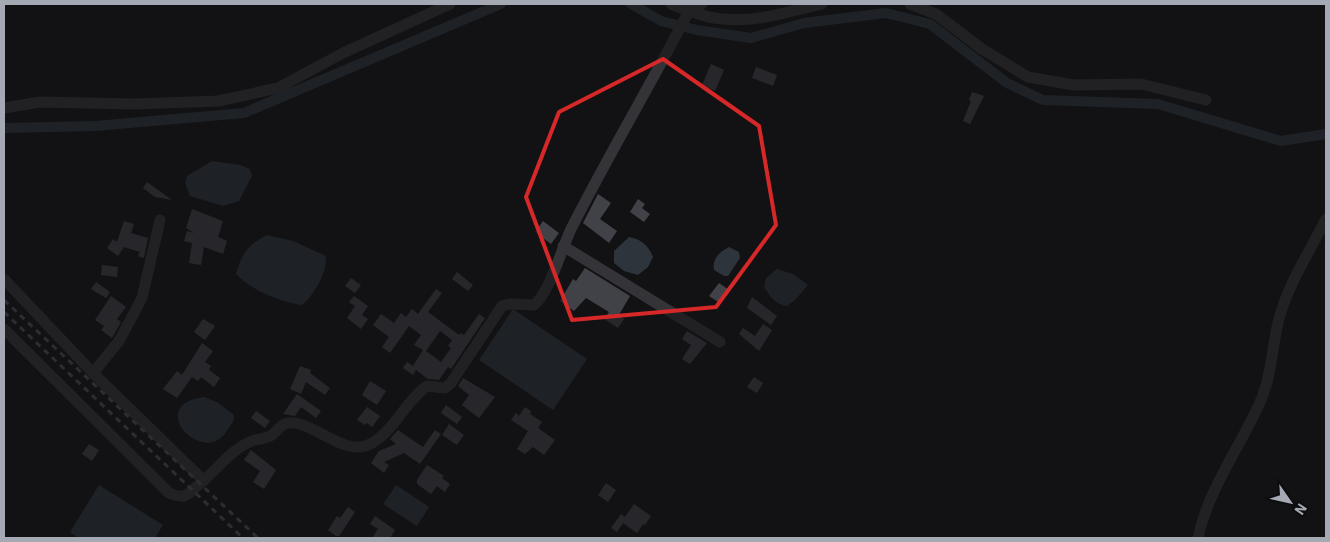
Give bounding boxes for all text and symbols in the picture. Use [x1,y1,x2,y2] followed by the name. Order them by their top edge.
[1265,477,1315,527] north arrow
[1290,500,1311,519] text: N

